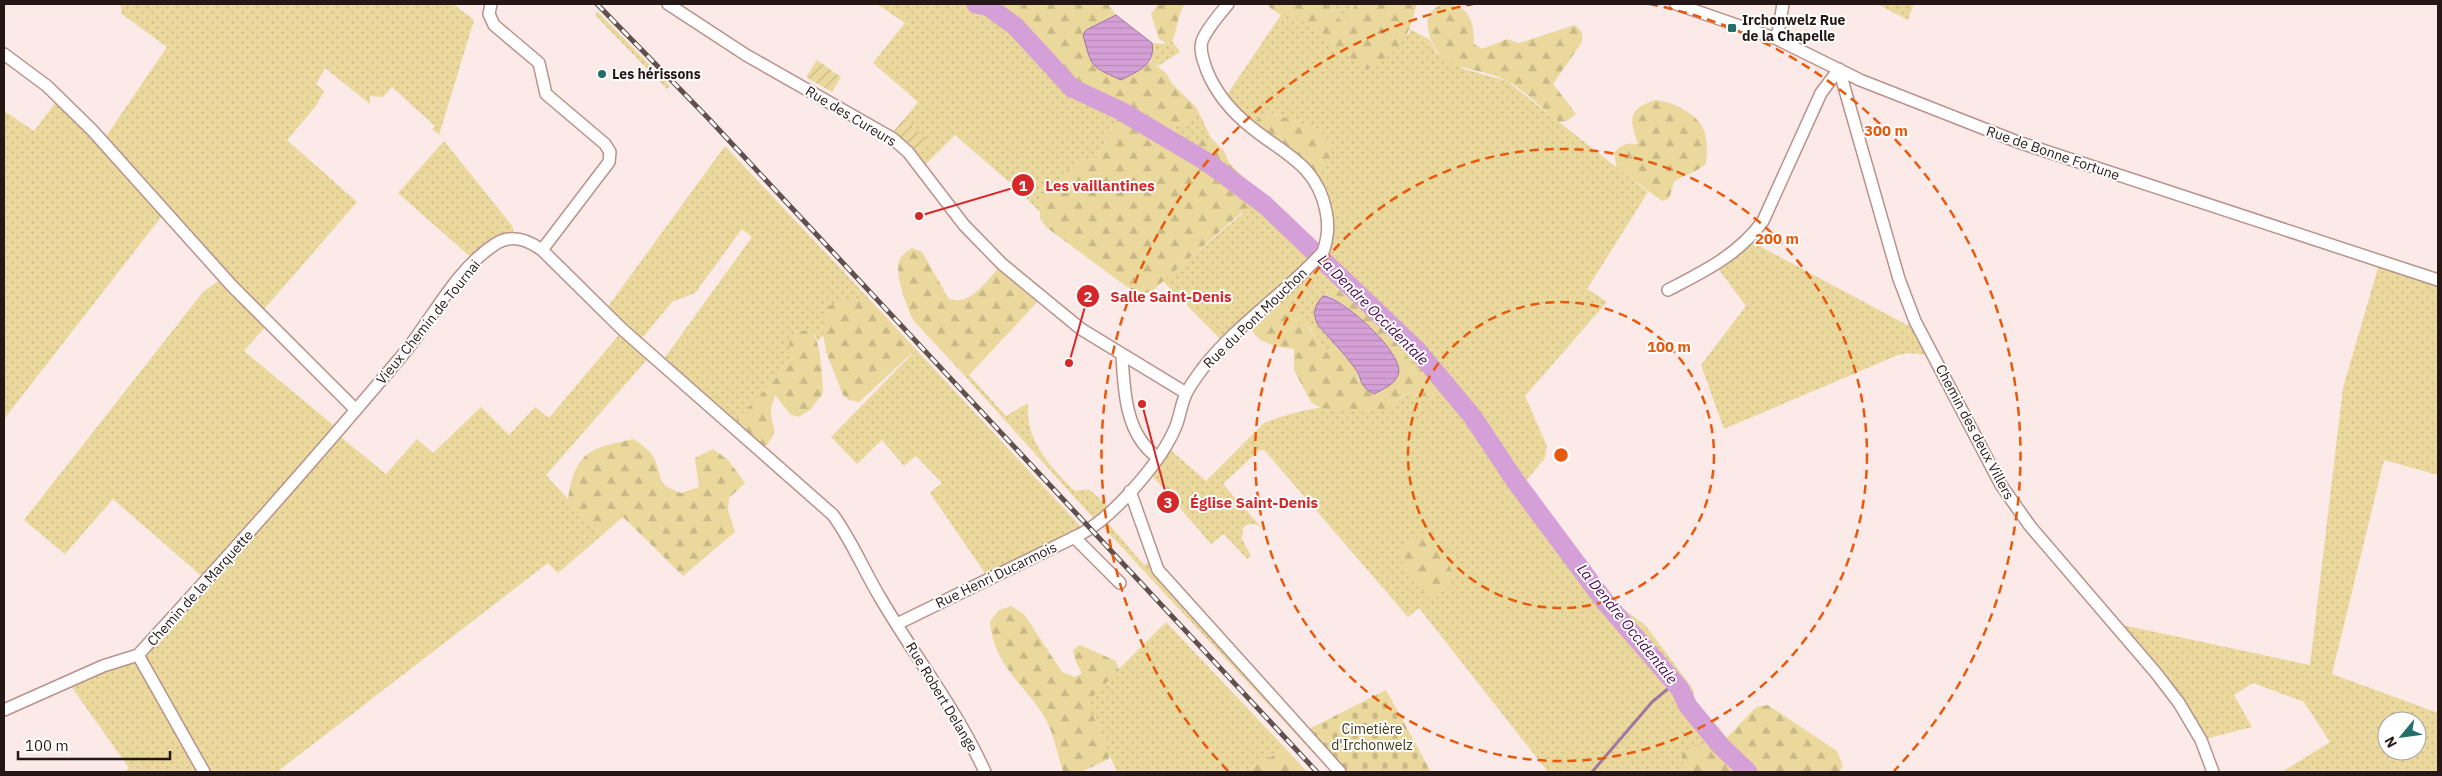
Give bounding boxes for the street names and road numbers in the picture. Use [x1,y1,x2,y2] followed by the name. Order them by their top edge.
[802,82,900,150] street label: Rue des Cureurs
[1984,122,2122,184] street label: Rue de Bonne Fortune
[372,256,484,388] street label: Vieux Chemin de Tournai
[1199,264,1311,372] street label: Rue du Pont Mouchon
[1932,361,2018,503] street label: Chemin des deux Villers
[143,526,257,650] street label: Chemin de la Marquette
[932,538,1060,612] street label: Rue Henri Ducarmois
[902,639,982,755] street label: Rue Robert Delange

